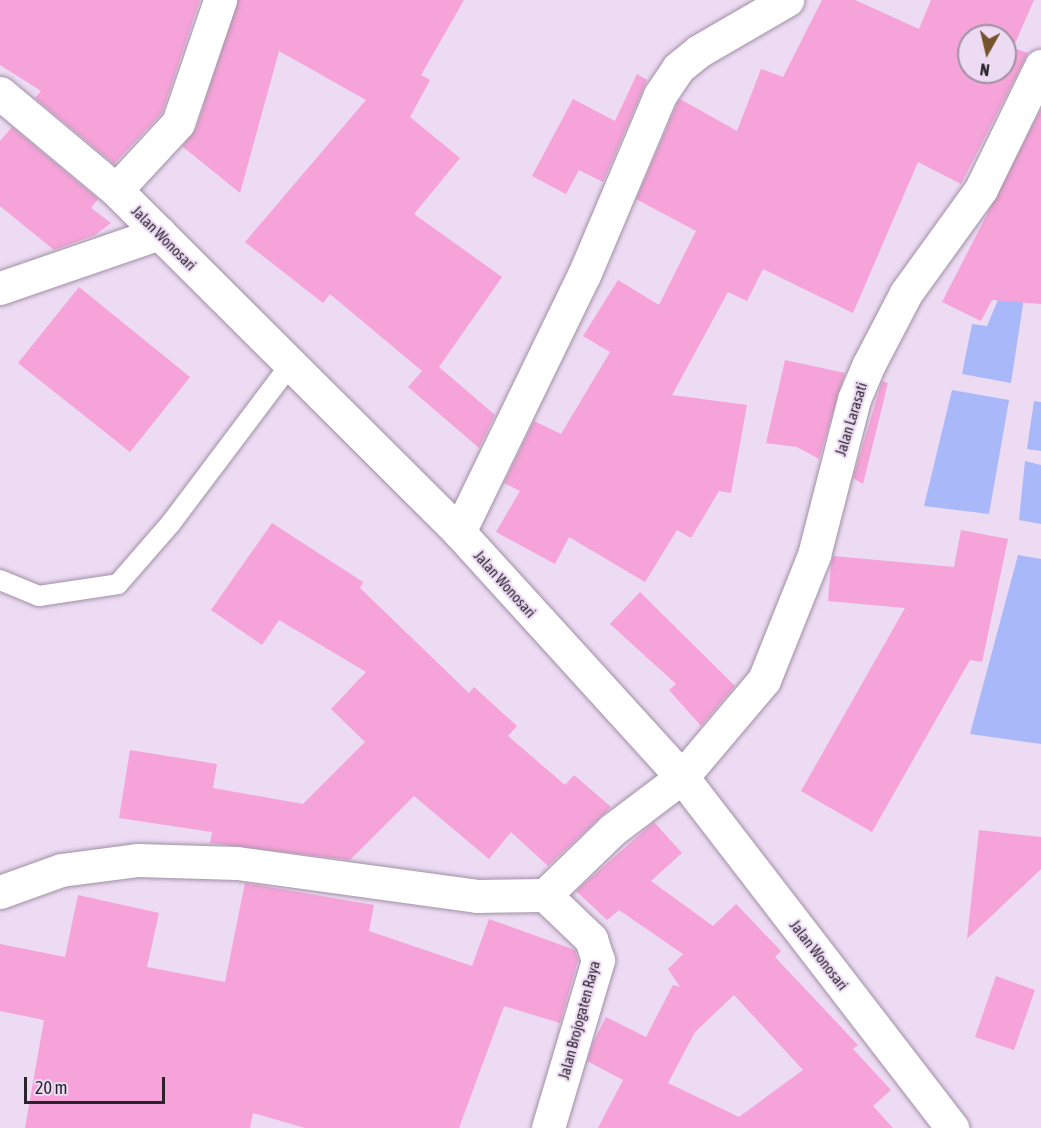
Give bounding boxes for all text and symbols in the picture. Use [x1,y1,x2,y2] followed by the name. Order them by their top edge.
[957,24,1017,84] north arrow
[979,60,991,79] text: N
[128,202,200,274] street label: Jalan Wonosari
[831,380,871,458] street label: Jalan Larasati
[470,547,540,621] street label: Jalan Wonosari
[786,916,852,994] street label: Jalan Wonosari
[555,959,603,1081] street label: Jalan Brojogaten Raya
[27,1065,168,1103] scale bar
[35,1077,67,1098] text: 20 m

